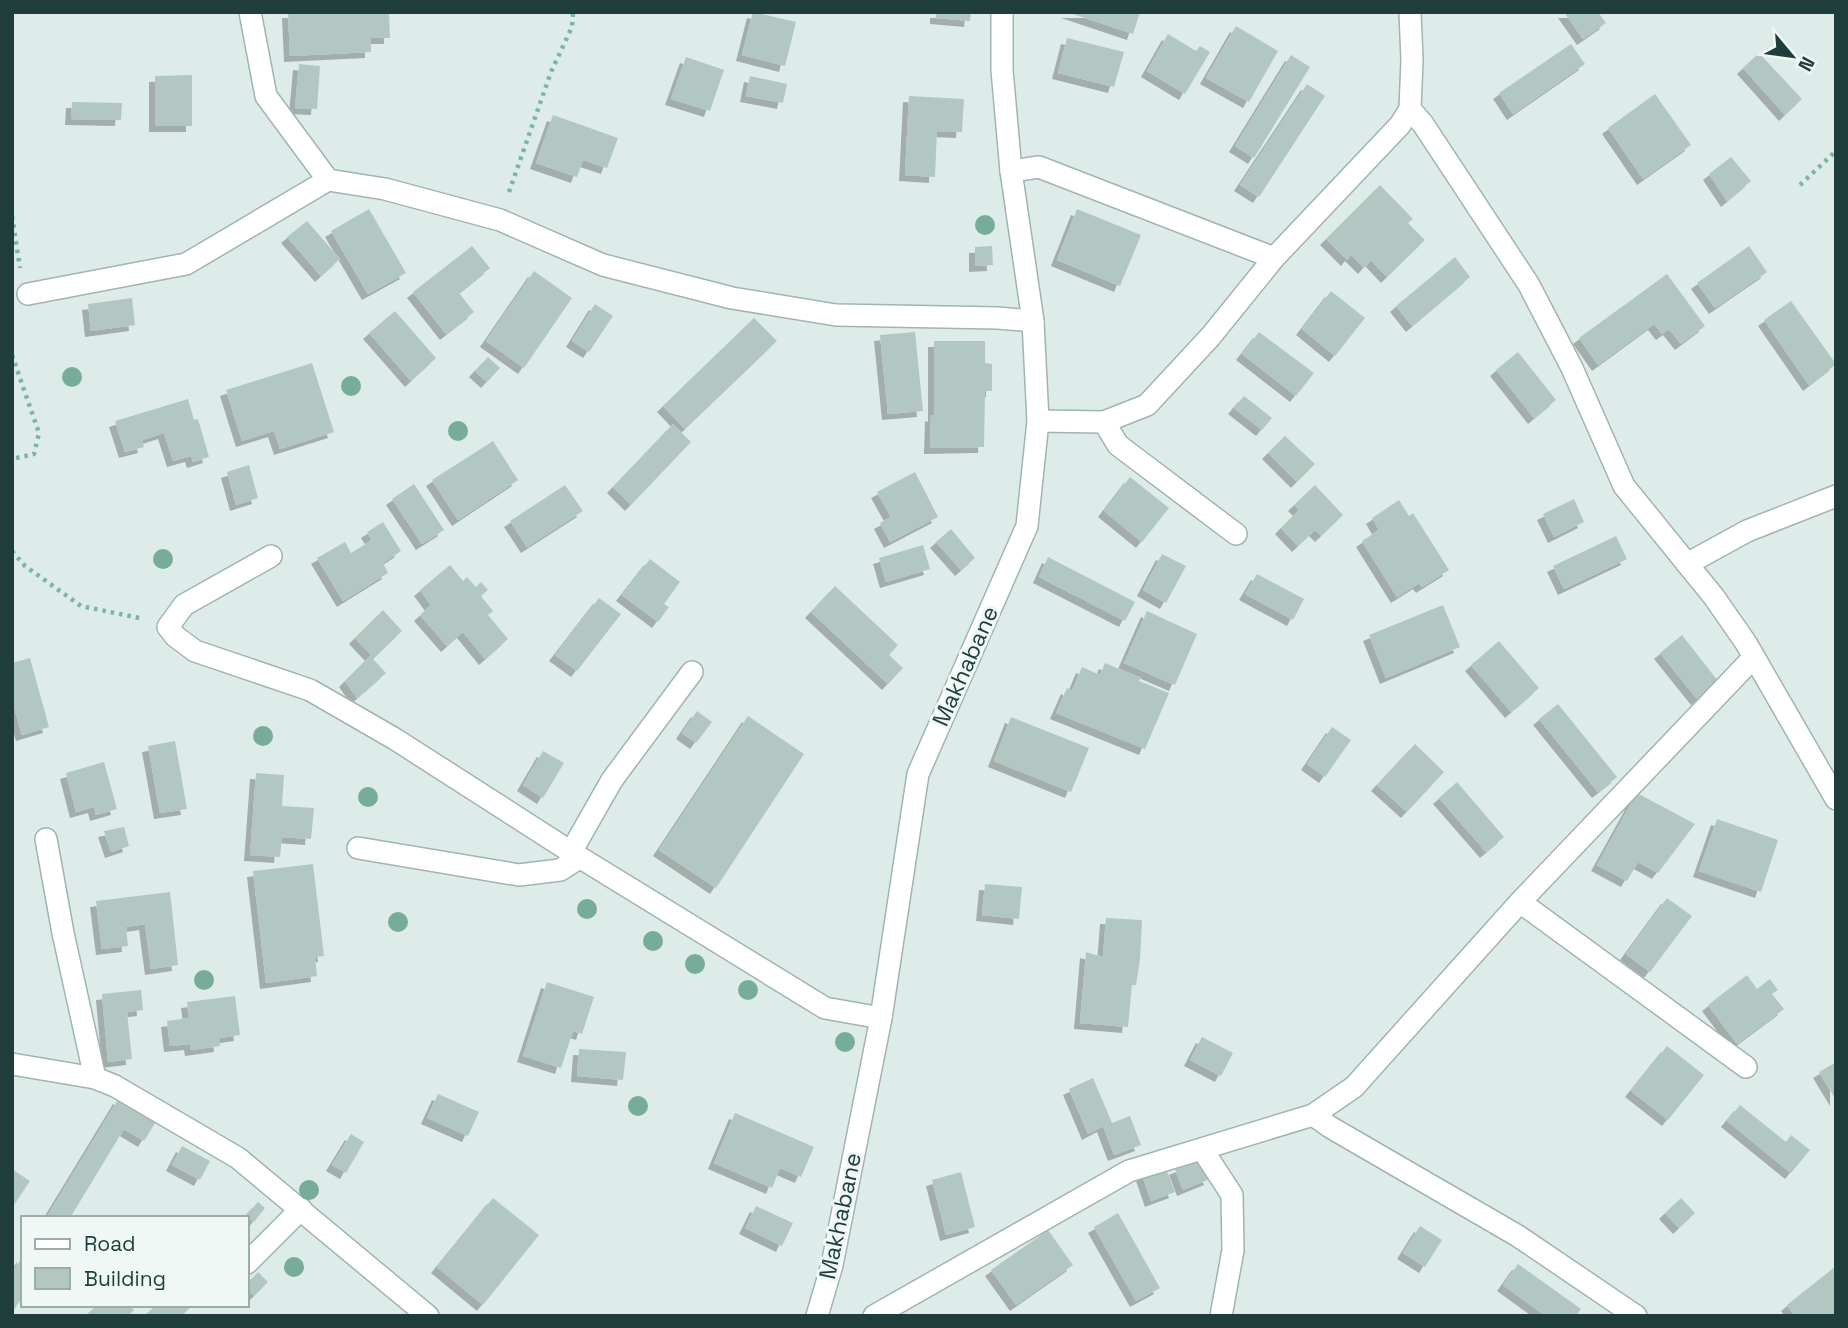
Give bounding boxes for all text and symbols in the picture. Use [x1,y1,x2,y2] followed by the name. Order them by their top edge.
[1757,21,1827,91] north arrow
[1792,52,1820,76] text: N
[925,601,1005,731] street label: Makhabane
[812,1150,868,1282] street label: Makhabane
[21,1216,248,1307] legend
[84,1230,136,1257] text: Road
[84,1265,166,1292] text: Building

